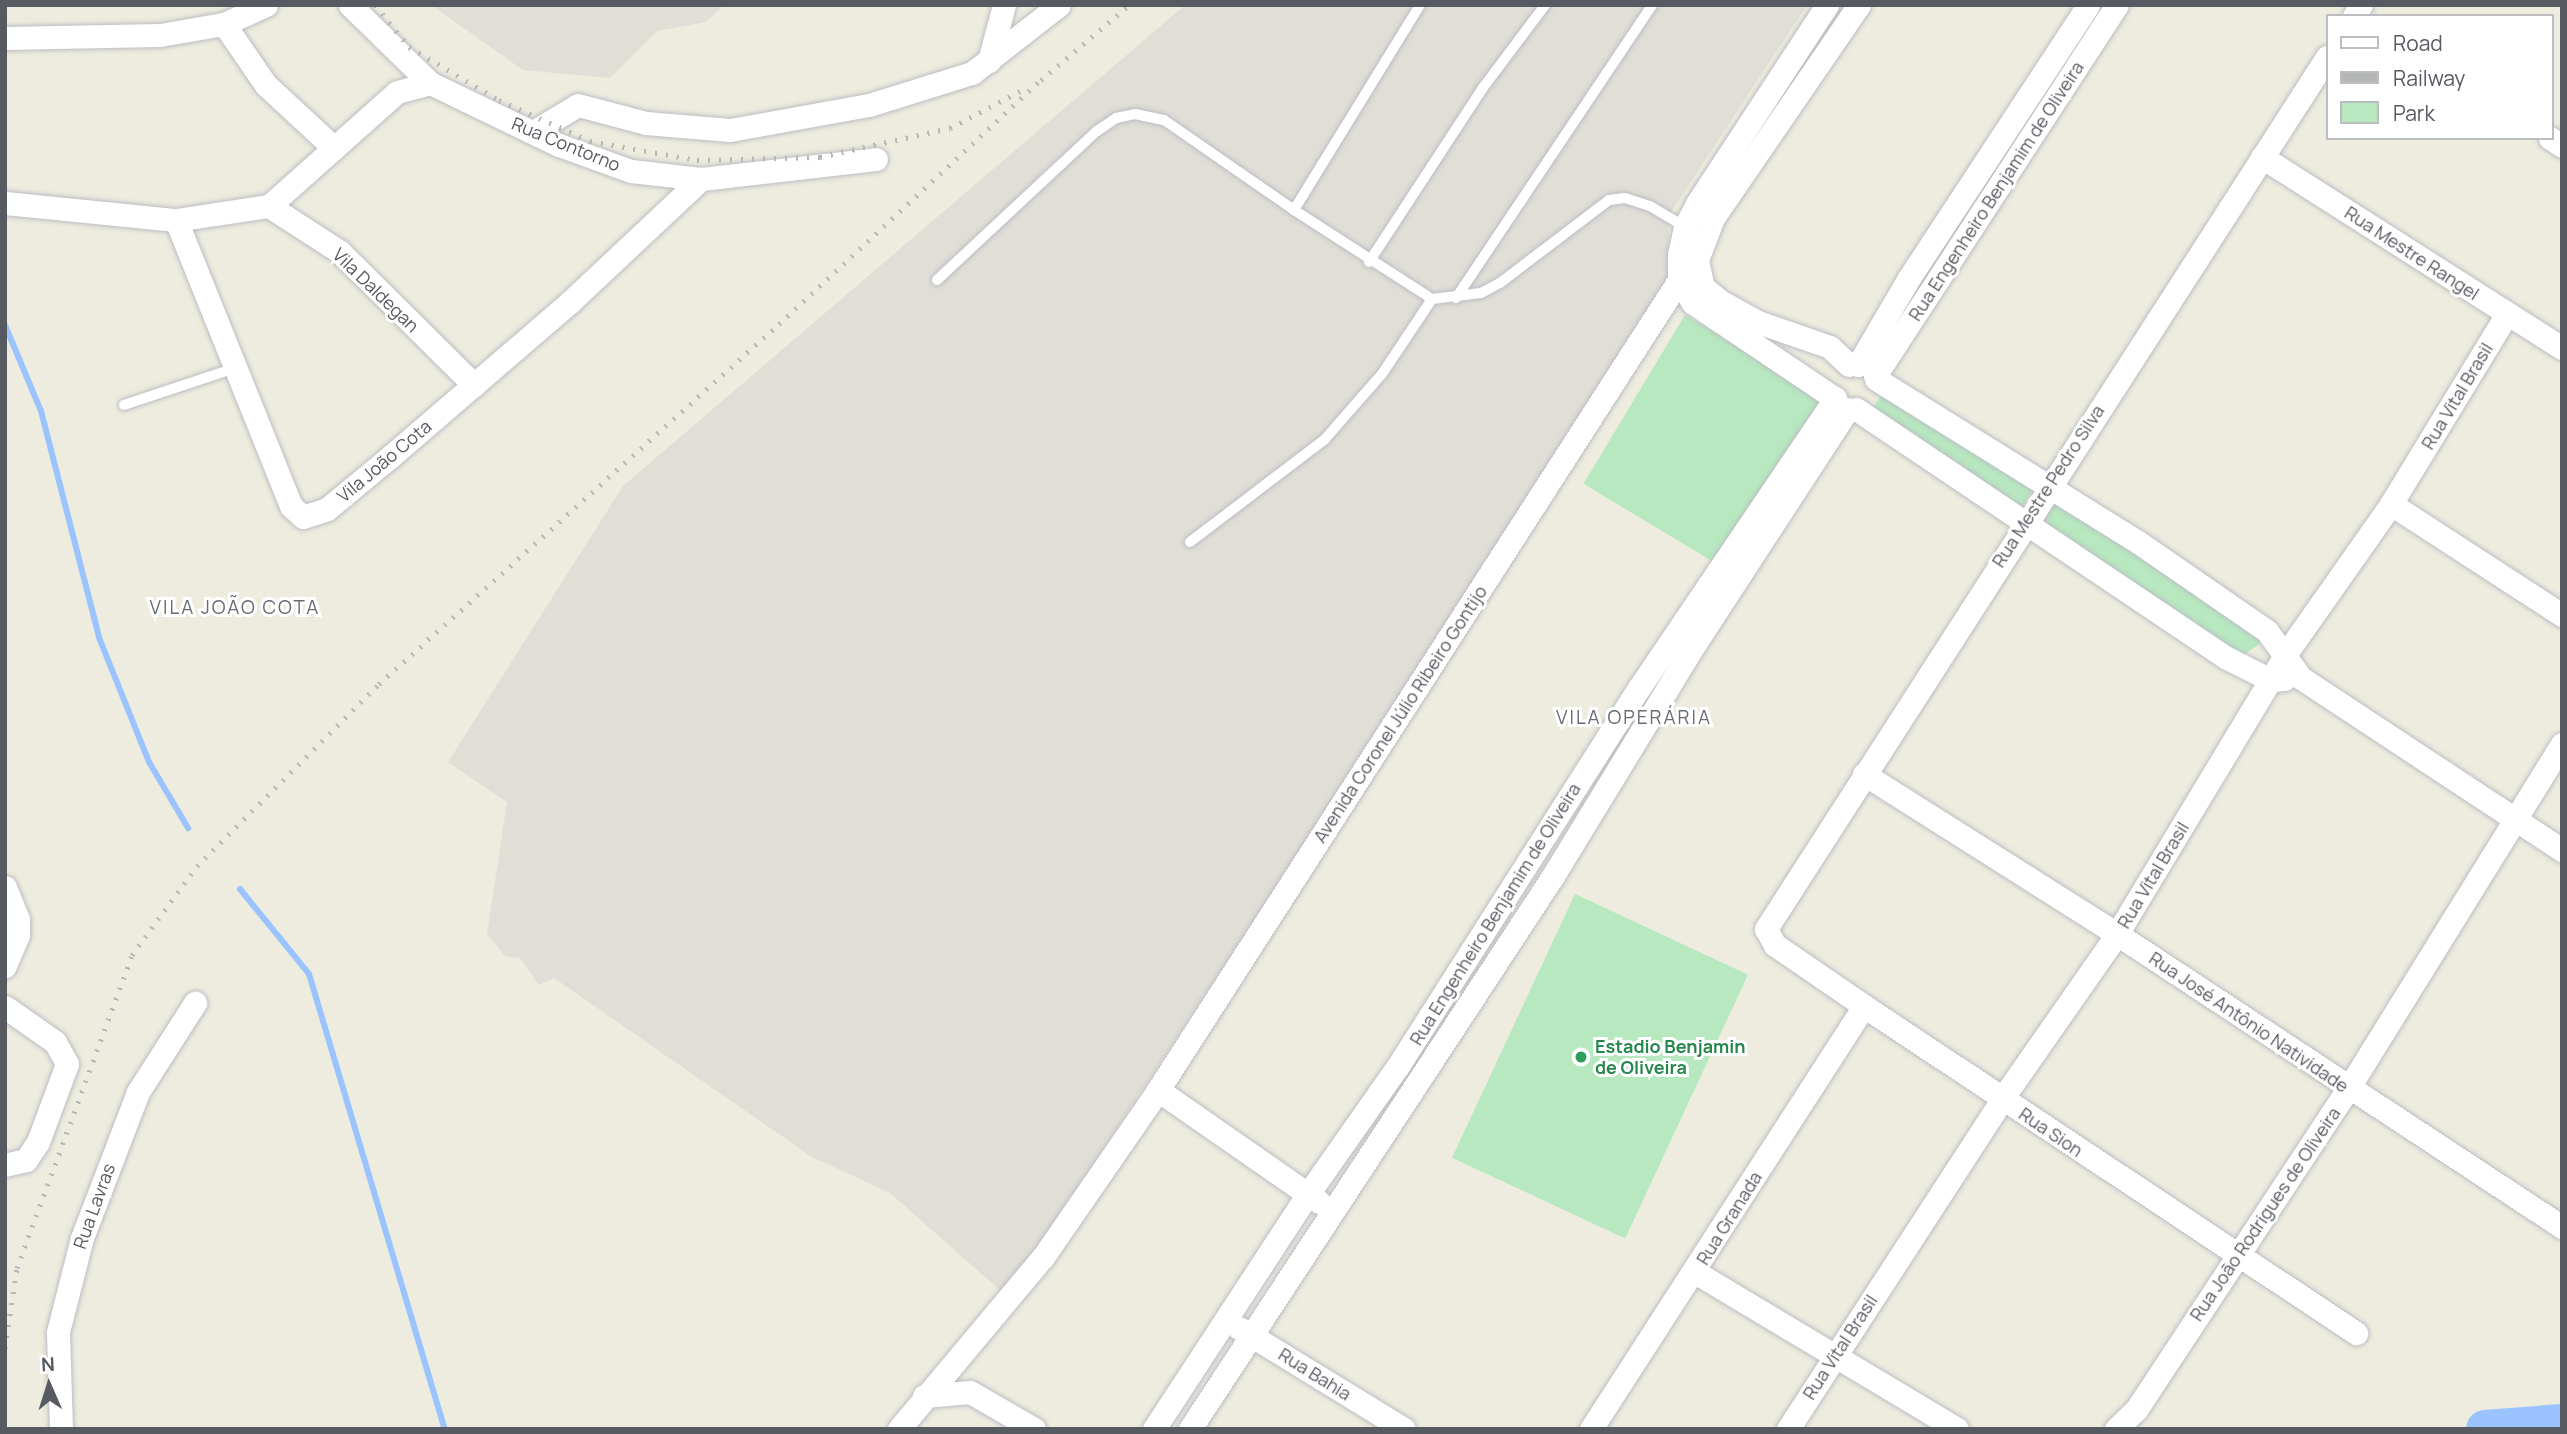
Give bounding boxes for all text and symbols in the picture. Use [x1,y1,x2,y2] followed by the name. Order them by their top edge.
[2326,14,2553,140] legend
[2393,29,2443,57] text: Road
[1904,57,2088,325] street label: Rua Engenheiro Benjamim de Oliveira
[2393,64,2465,92] text: Railway
[2393,99,2435,127] text: Park
[509,112,623,176] street label: Rua Contorno
[2341,202,2483,304] street label: Rua Mestre Rangel
[328,244,424,336] street label: Vila Daldegan
[2417,339,2497,453] street label: Rua Vital Brasil
[1987,401,2109,571] street label: Rua Mestre Pedro Silva
[332,415,436,507] street label: Vila João Cota
[1309,581,1491,847] street label: Avenida Coronel Júlio Ribeiro Gontijo
[151,597,319,619] district label: VILA JOÃO COTA
[1558,707,1710,729] district label: VILA OPERÁRIA
[1405,779,1585,1049] street label: Rua Engenheiro Benjamim de Oliveira
[2113,818,2193,932] street label: Rua Vital Brasil
[2145,947,2353,1097] street label: Rua José Antônio Natividade
[1595,1036,1746,1078] place label: Estadio Benjamin de Oliveira
[1573,1049,1589,1065] marker: Estadio Benjamin de Oliveira
[2015,1103,2087,1161] street label: Rua Sion
[2185,1103,2345,1325] street label: Rua João Rodrigues de Oliveira
[69,1160,119,1252] street label: Rua Lavras
[1692,1167,1766,1269] street label: Rua Granada
[1798,1291,1882,1403] street label: Rua Vital Brasil
[1275,1343,1355,1405] street label: Rua Bahia
[14,1350,84,1420] north arrow
[40,1351,55,1377] text: N

